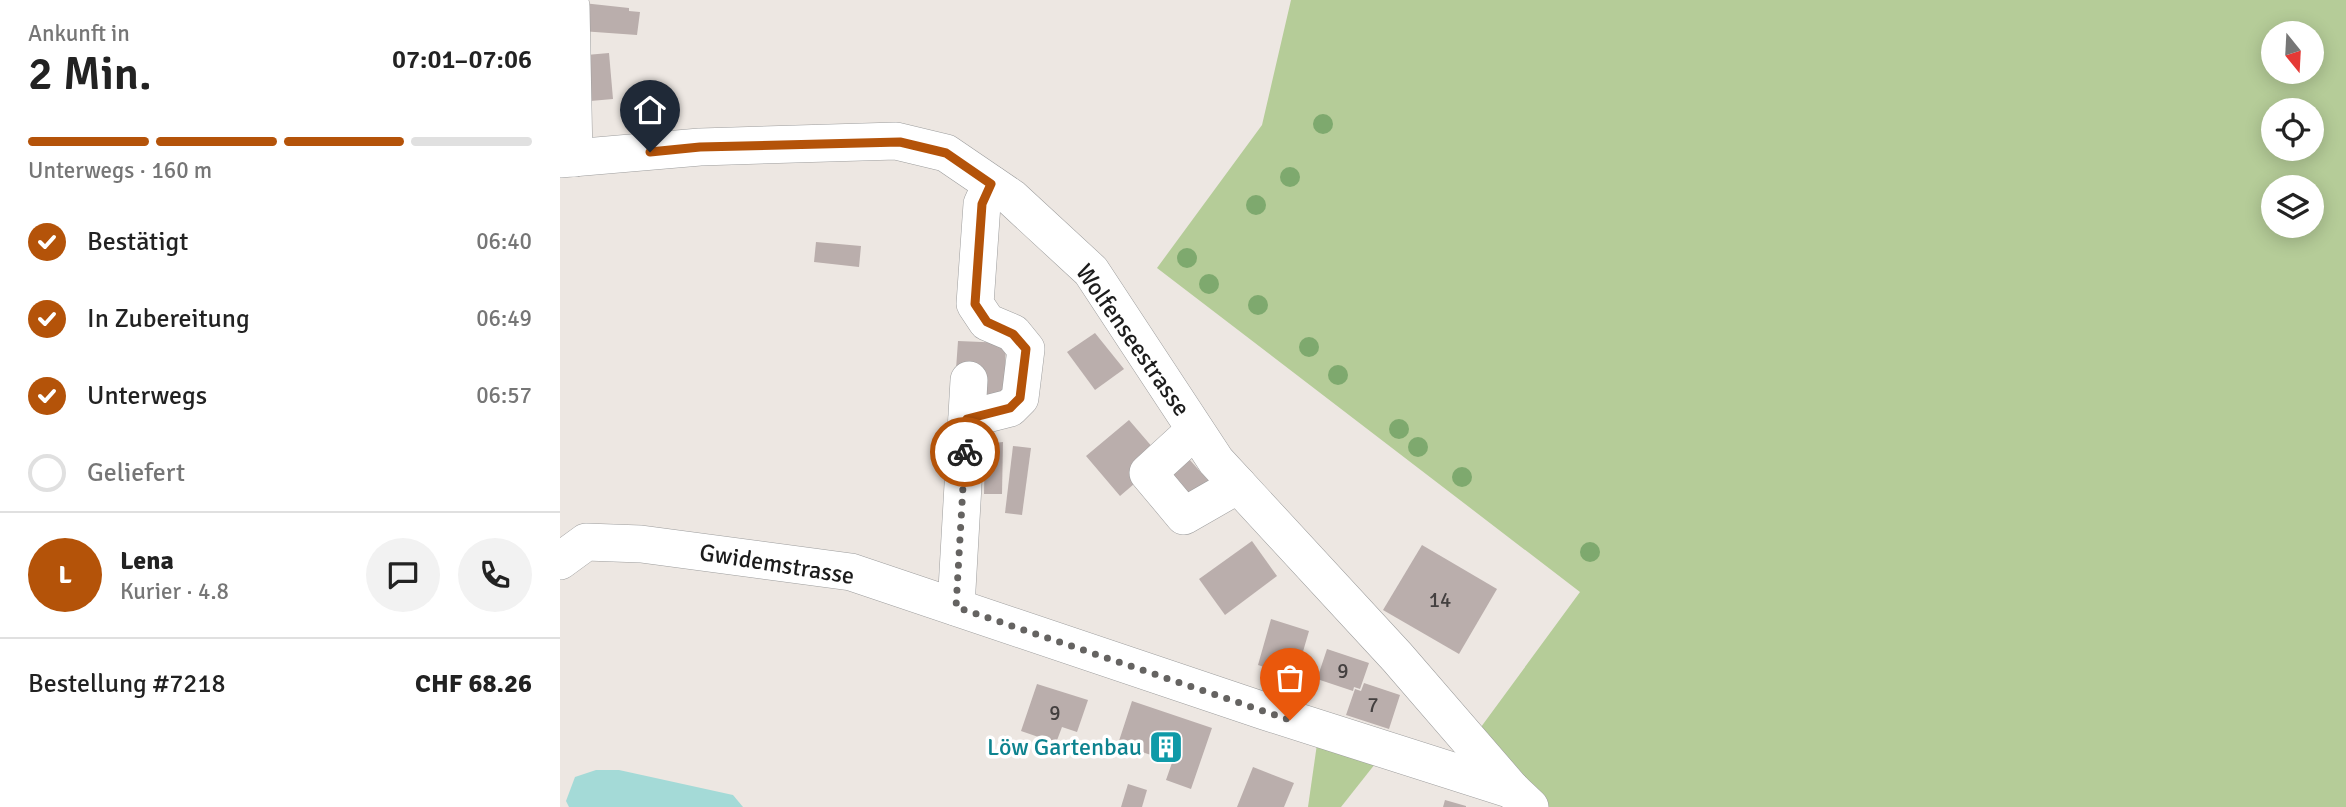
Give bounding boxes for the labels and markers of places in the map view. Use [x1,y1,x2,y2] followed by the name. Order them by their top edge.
[620,80,680,152] pin
[1260,648,1320,720] pin
[1147,728,1185,766] building icon: Löw Gartenbau
[987,732,1142,762] place label: Löw Gartenbau

